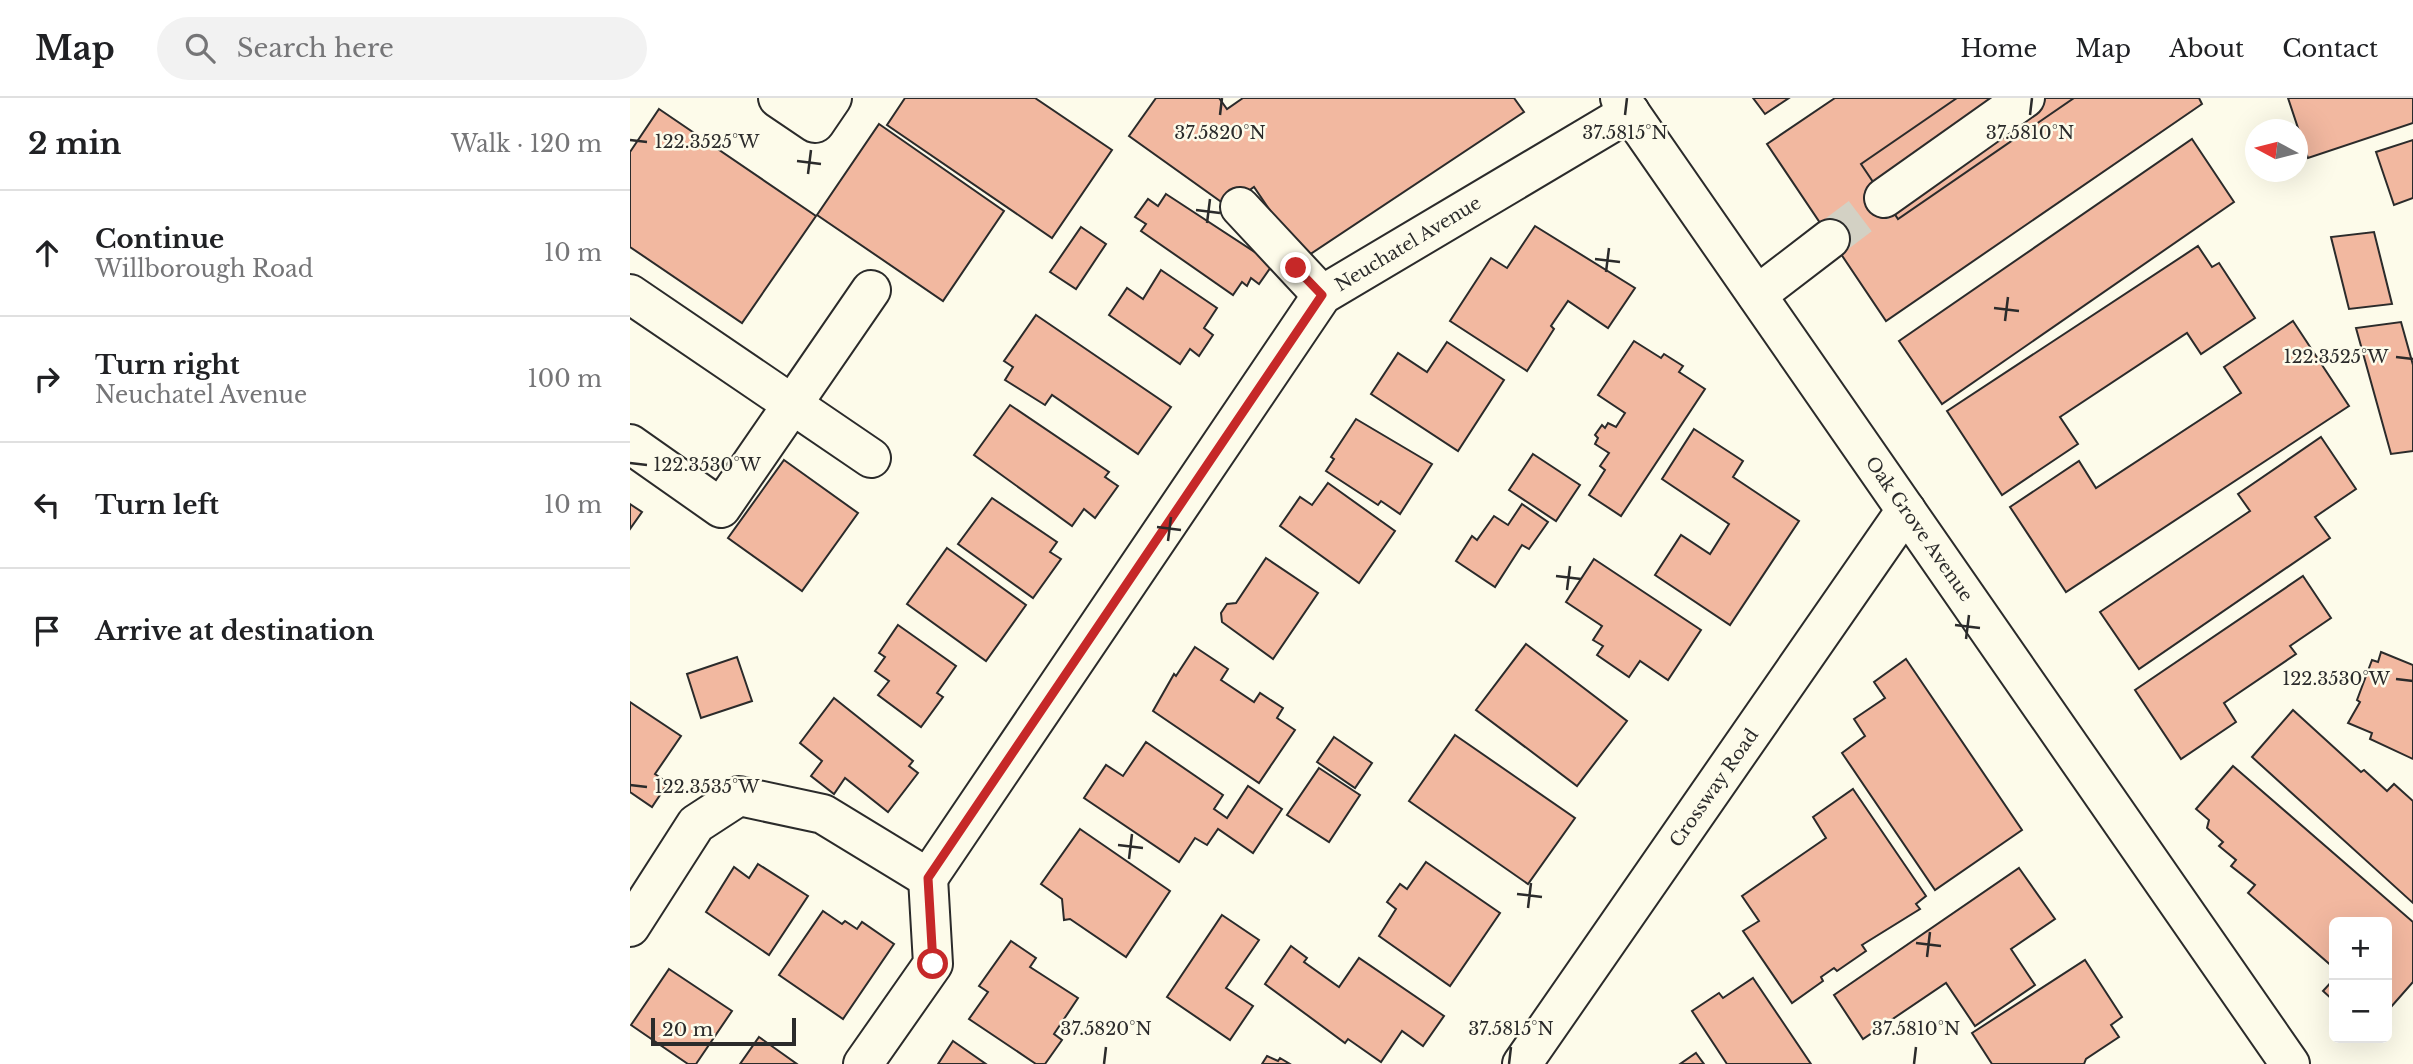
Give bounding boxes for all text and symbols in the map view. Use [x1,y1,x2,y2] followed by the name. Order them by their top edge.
[157,17,647,80] search box
[35,28,115,69] text: Map
[181,29,219,67] icon: search
[237,32,394,64] text: Search here
[1961,34,2037,63] text: Home
[2075,34,2131,63] text: Map
[2169,34,2244,63] text: About
[2282,34,2378,63] text: Contact
[2245,119,2308,182] north arrow
[1174,122,1266,144] text: 37.5820°N
[1582,122,1668,144] text: 37.5815°N
[1986,122,2074,144] text: 37.5810°N
[28,125,121,162] text: 2 min
[451,130,602,158] text: Walk · 120 m
[655,131,760,153] text: 122.3525°W
[1331,192,1485,296] street label: Neuchatel Avenue
[95,223,224,255] text: Continue
[28,234,66,272] icon: ahead
[544,239,602,267] text: 10 m
[1280,252,1311,283] route end
[95,255,313,283] text: Willborough Road
[2284,346,2389,368] text: 122.3525°W
[95,349,240,381] text: Turn right
[28,360,66,398] icon: right
[528,365,602,393] text: 100 m
[95,381,307,409] text: Neuchatel Avenue
[1861,452,1977,606] street label: Oak Grove Avenue
[653,454,762,476] text: 122.3530°W
[28,486,66,524] icon: left
[95,489,219,521] text: Turn left
[544,491,602,519] text: 10 m
[28,612,66,650] icon: arrive
[95,615,375,647] text: Arrive at destination
[2282,668,2391,690] text: 122.3530°W
[1665,725,1763,851] street label: Crossway Road
[655,776,760,798] text: 122.3535°W
[2329,917,2392,1043] map controls
[2329,917,2392,980] button: +
[917,948,948,979] route start
[2329,980,2392,1043] button: −
[651,1015,796,1047] scale bar
[662,1018,713,1041] text: 20 m
[1060,1018,1152,1040] text: 37.5820°N
[1468,1018,1554,1040] text: 37.5815°N
[1872,1018,1960,1040] text: 37.5810°N

